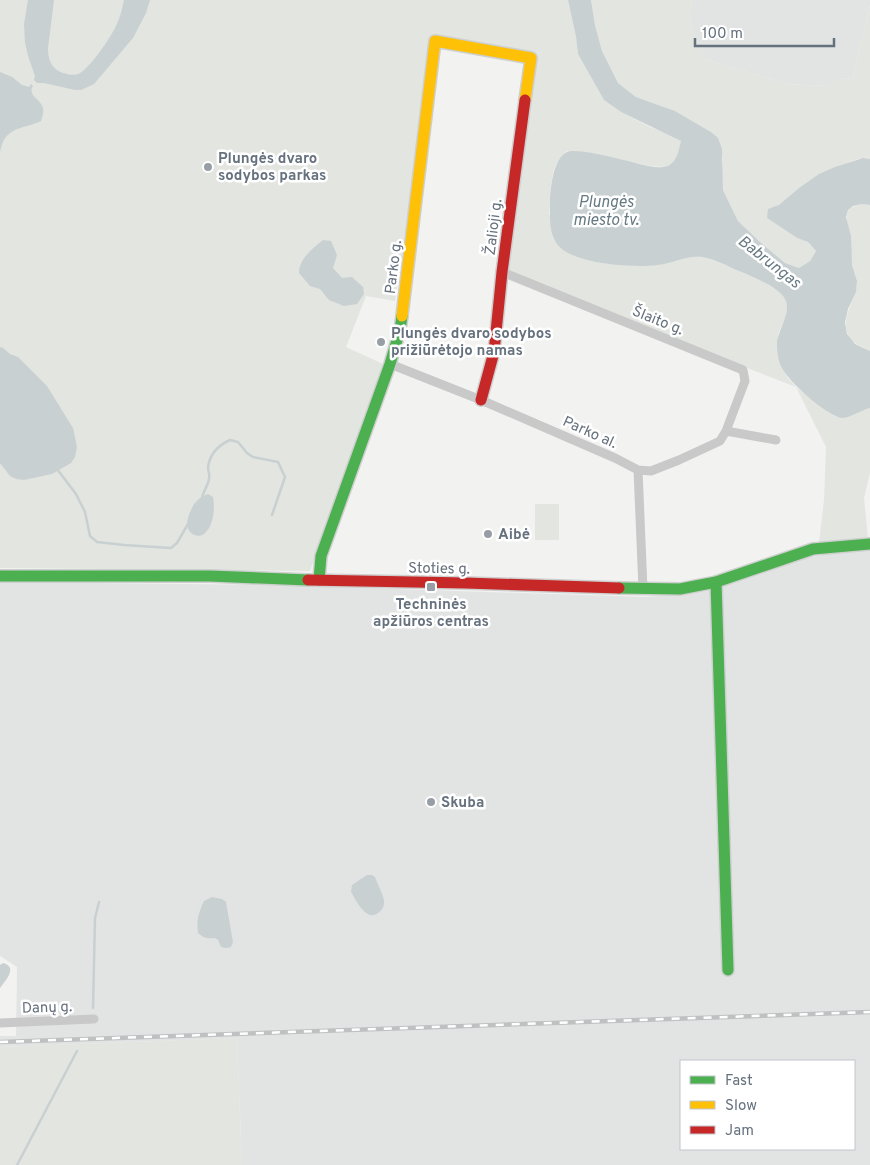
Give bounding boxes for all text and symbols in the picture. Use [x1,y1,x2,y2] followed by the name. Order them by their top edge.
[695,15,834,47] scale bar
[702,25,743,44] text: 100 m
[218,150,327,186] place label: Plungės dvaro sodybos parkas
[202,161,214,173] marker: Plungės dvaro sodybos parkas
[573,193,639,231] water label: Plungės miesto tv.
[481,198,507,256] street label: Žalioji g.
[733,232,805,294] water label: Babrungas
[382,239,407,295] street label: Parko g.
[629,301,687,340] street label: Šlaito g.
[391,325,552,361] place label: Plungės dvaro sodybos prižiūrėtojo namas
[375,336,387,348] marker: Plungės dvaro sodybos prižiūrėtojo namas
[559,413,620,454] street label: Parko al.
[498,526,530,545] place label: Aibė
[482,528,494,540] marker: Aibė
[408,559,470,580] street label: Stoties g.
[425,581,437,593] marker: Techninės apžiūros centras
[373,596,489,632] place label: Techninės apžiūros centras
[441,794,484,813] place label: Skuba
[425,796,437,808] marker: Skuba
[22,998,72,1019] street label: Danų g.
[680,1060,855,1150] legend
[725,1072,753,1091] text: Fast
[725,1097,757,1116] text: Slow
[725,1122,754,1141] text: Jam

